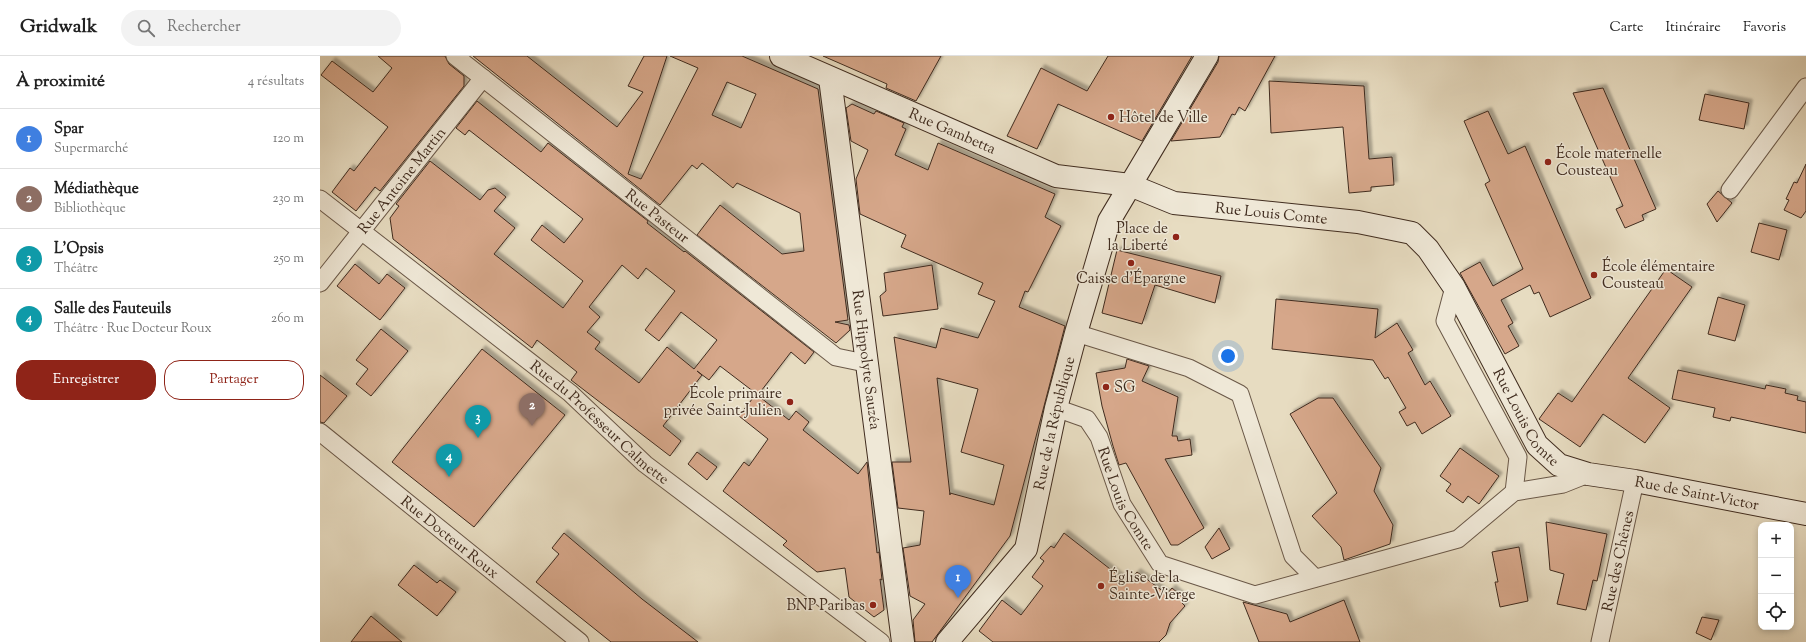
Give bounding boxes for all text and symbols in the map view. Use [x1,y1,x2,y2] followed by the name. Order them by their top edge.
[121,10,401,46] search box
[20,14,97,41] text: Gridwalk
[135,17,157,39] icon: search
[167,17,241,38] text: Rechercher
[1610,18,1643,38] text: Carte
[1665,18,1721,38] text: Itinéraire
[1743,18,1786,38] text: Favoris
[16,70,105,94] text: À proximité
[248,73,304,91] text: 4 résultats
[905,104,999,160] street label: Rue Gambetta
[1119,108,1208,129] place label: Hôtel de Ville
[1106,112,1116,122] marker: Hôtel de Ville
[54,119,84,140] text: Spar
[354,123,452,239] street label: Rue Antoine Martin
[27,130,31,148] text: 1
[273,130,304,148] text: 120 m
[54,140,128,158] text: Supermarché
[1556,143,1662,182] place label: École maternelle Cousteau
[1543,157,1553,167] marker: École maternelle Cousteau
[54,179,139,200] text: Médiathèque
[620,185,693,249] street label: Rue Pasteur
[26,190,32,208] text: 2
[272,190,304,208] text: 230 m
[1214,198,1328,231] street label: Rue Louis Comte
[54,200,126,218] text: Bibliothèque
[1108,219,1168,257] place label: Place de la Liberté
[1171,232,1181,242] marker: Place de la Liberté
[54,239,104,260] text: L'Opsis
[26,250,32,268] text: 3
[273,250,304,268] text: 250 m
[1602,256,1715,295] place label: École élémentaire Cousteau
[1126,258,1136,268] marker: Caisse d'Épargne
[54,260,98,278] text: Théâtre
[1076,268,1186,290] place label: Caisse d'Épargne
[1589,270,1599,280] marker: École élémentaire Cousteau
[846,289,884,431] street label: Rue Hippolyte Sauzéa
[54,299,171,320] text: Salle des Fauteuils
[26,310,32,328] text: 4
[271,310,304,328] text: 260 m
[54,320,212,338] text: Théâtre · Rue Docteur Roux
[1218,346,1238,366] your location
[1030,354,1081,492] street label: Rue de la République
[525,356,673,490] street label: Rue du Professeur Calmette
[16,360,156,400] button: Enregistrer
[164,360,304,400] button: Partager
[1487,365,1563,472] street label: Rue Louis Comte
[1114,378,1135,399] place label: SG
[1101,382,1111,392] marker: SG
[663,383,782,422] place label: École primaire privée Saint-Julien
[519,393,545,426] pin: 2
[785,397,795,407] marker: École primaire privée Saint-Julien
[465,405,491,438] pin: 3
[436,444,462,477] pin: 4
[1091,445,1158,555] street label: Rue Louis Comte
[1633,472,1761,517] street label: Rue de Saint-Victor
[395,492,503,584] street label: Rue Docteur Roux
[1598,509,1640,614] street label: Rue des Chênes
[1758,522,1794,630] map controls
[1758,522,1794,558] button: +
[1758,558,1794,594] button: −
[945,565,971,598] pin: 1
[1109,567,1195,606] place label: Église de la Sainte-Vierge
[1096,581,1106,591] marker: Église de la Sainte-Vierge
[1758,594,1794,630] button: locate
[786,596,865,617] place label: BNP Paribas
[868,600,878,610] marker: BNP Paribas

